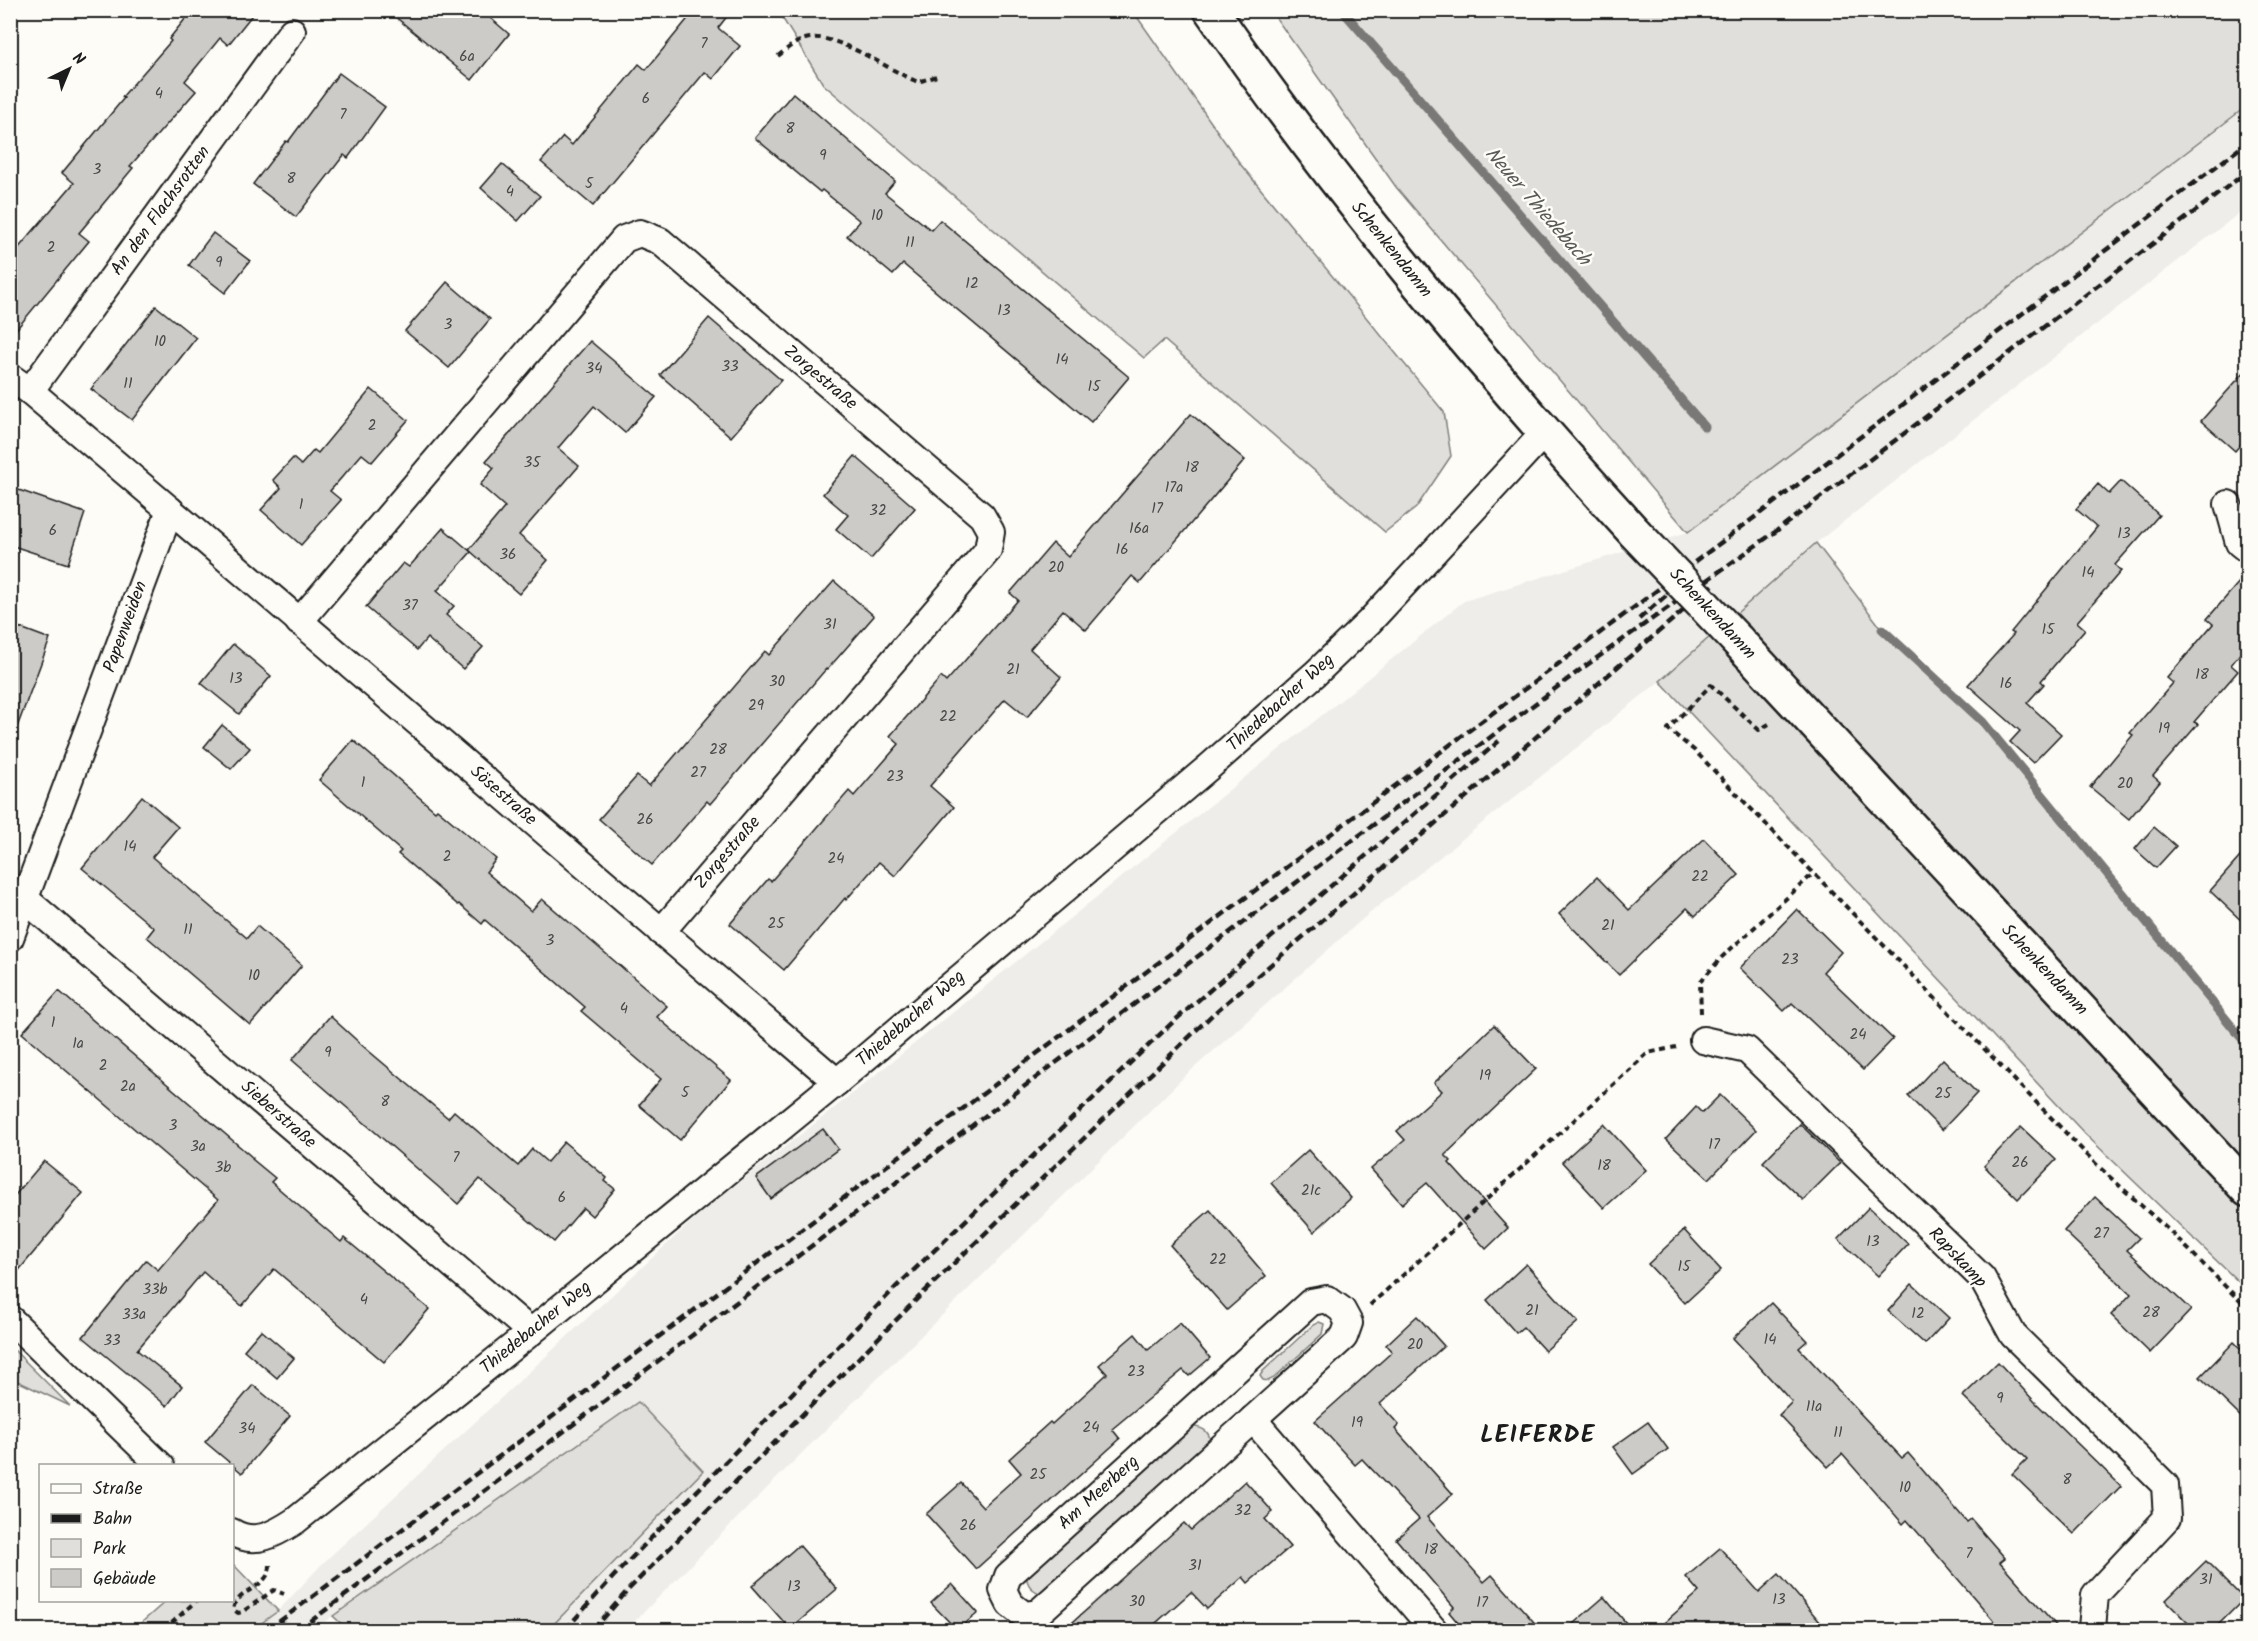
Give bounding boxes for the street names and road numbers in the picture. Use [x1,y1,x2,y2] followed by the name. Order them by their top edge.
[104,140,218,282] street label: An den Flachsrotten
[1343,195,1439,305] street label: Schenkendamm
[776,338,864,418] street label: Zorgestraße
[1661,561,1763,667] street label: Schenkendamm
[96,577,156,677] street label: Papenweiden
[1221,647,1341,759] street label: Thiedebacher Weg
[463,758,543,834] street label: Sösestraße
[688,810,768,896] street label: Zorgestraße
[1993,917,2095,1023] street label: Schenkendamm
[850,963,972,1075] street label: Thiedebacher Weg
[233,1074,323,1156] street label: Sieberstraße
[1921,1221,1993,1296] street label: Rapskamp
[474,1274,598,1382] street label: Thiedebacher Weg
[1052,1448,1146,1538] street label: Am Meerberg

